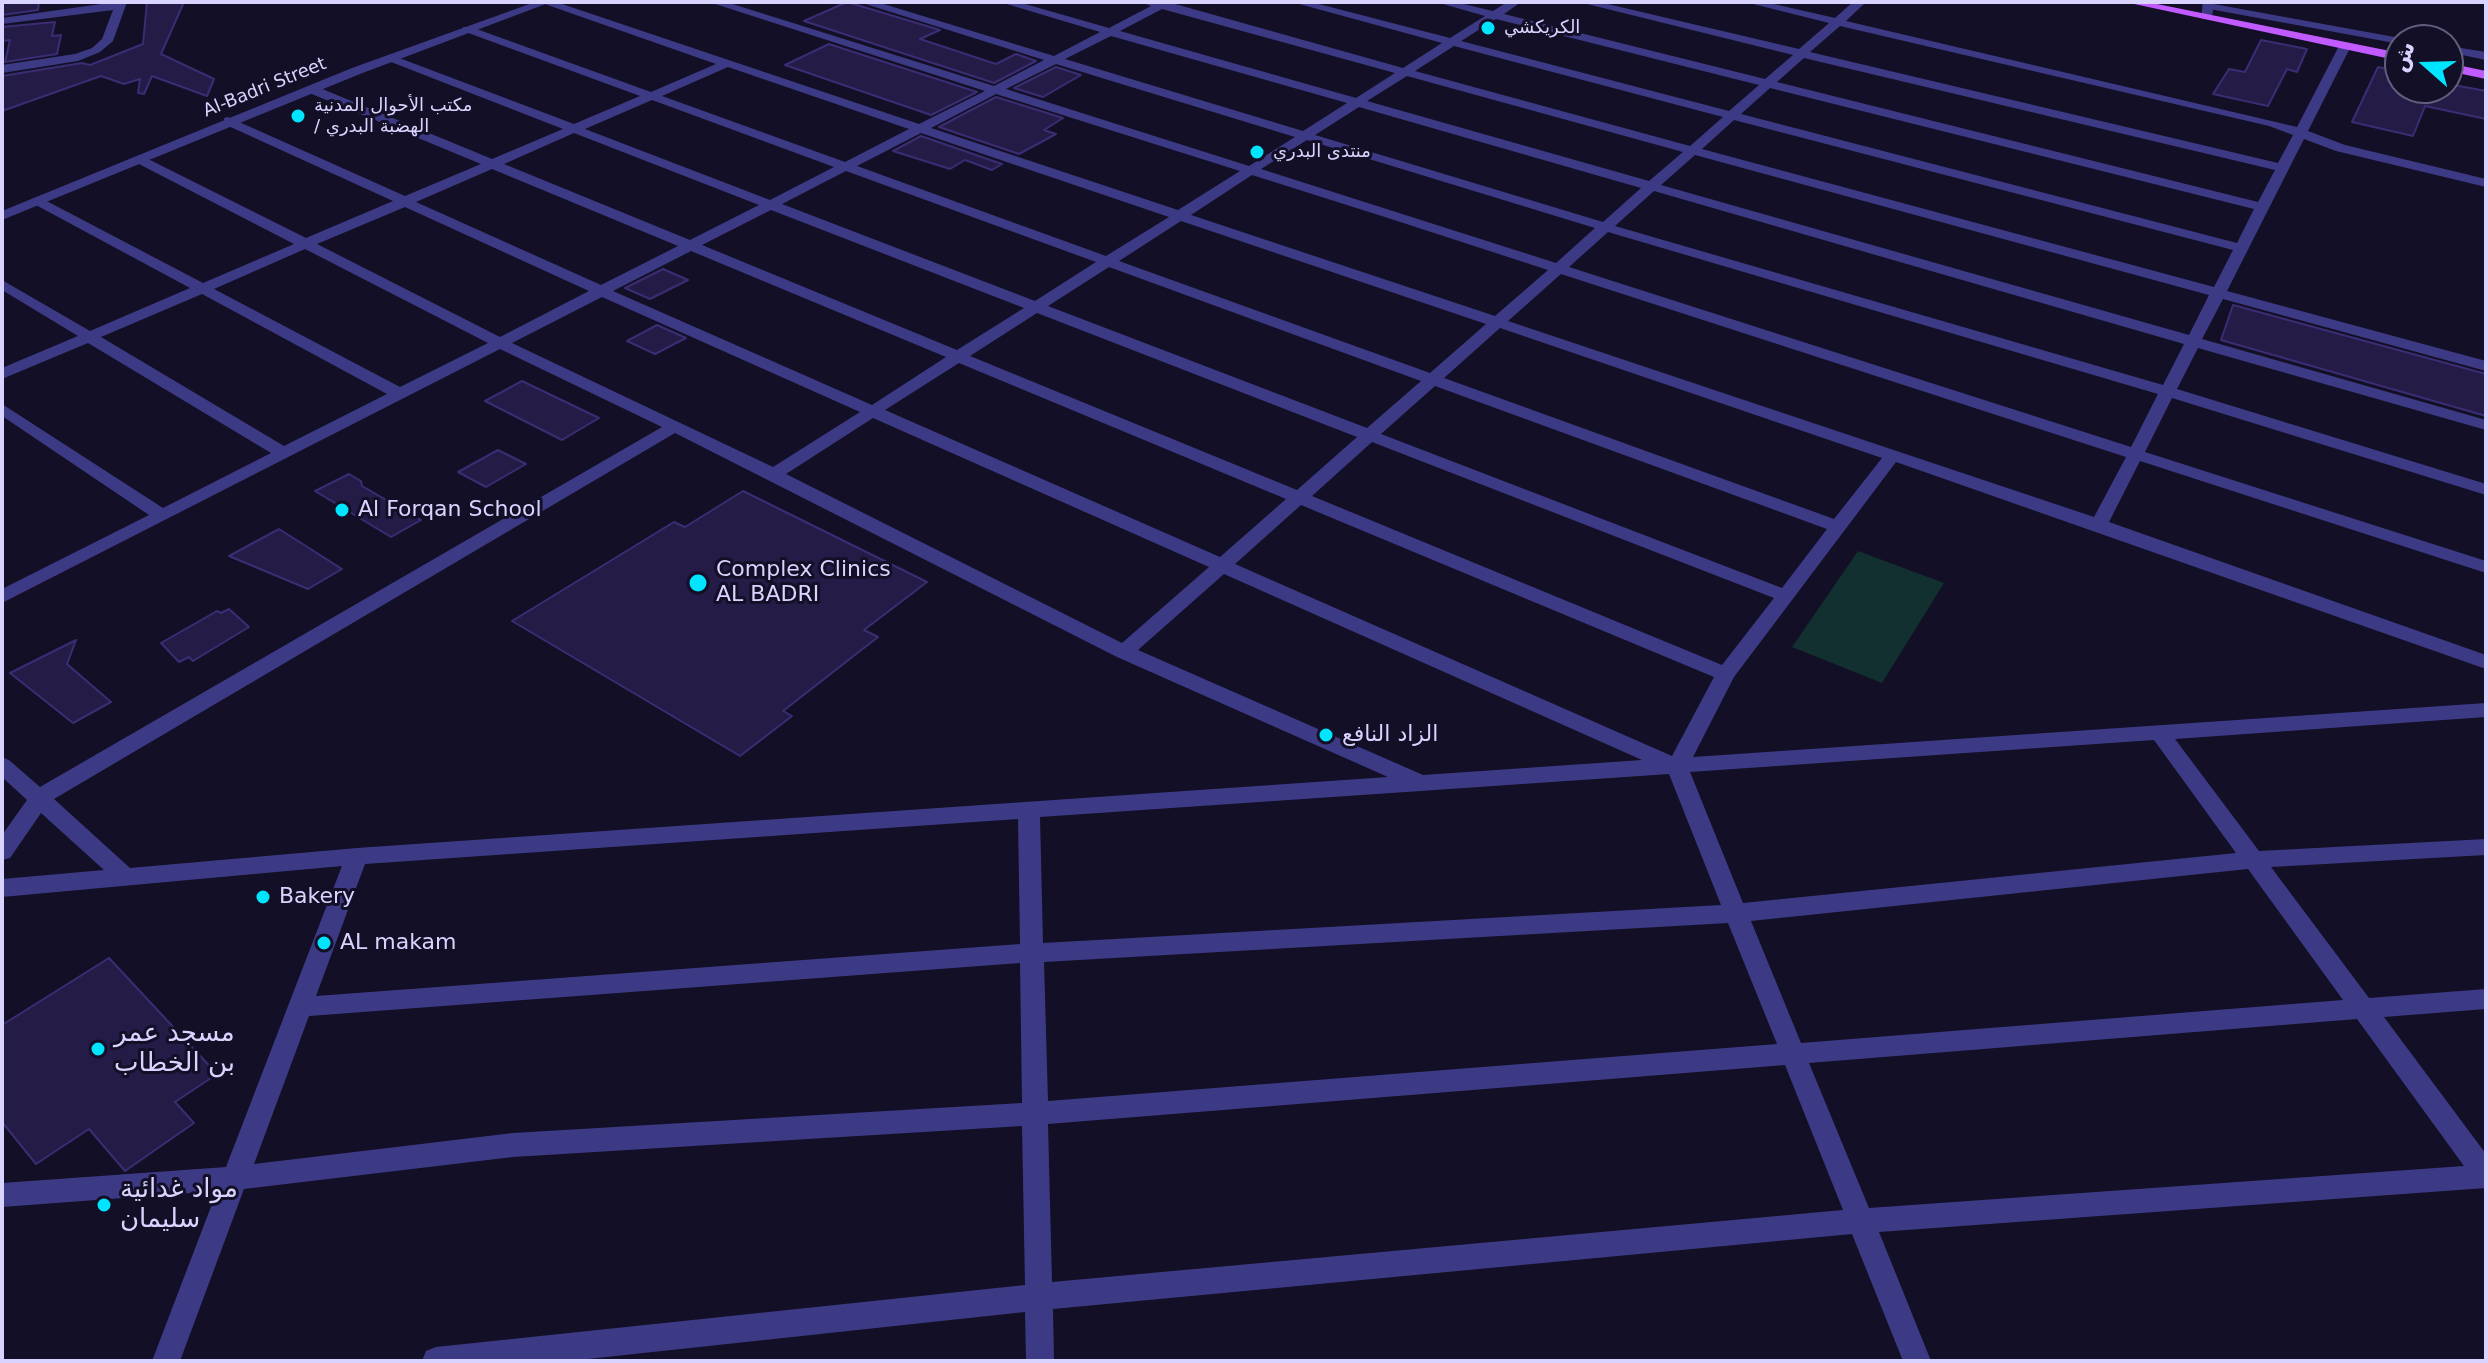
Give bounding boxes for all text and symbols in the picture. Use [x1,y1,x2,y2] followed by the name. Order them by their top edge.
[1504,17,1580,39] place label: الكريكشي
[1479,19,1497,37] marker: الكريكشي
[2384,24,2464,104] north arrow
[2386,38,2420,75] text: ش
[200,53,330,123] street label: Al-Badri Street
[314,95,472,138] place label: مكتب الأحوال المدنية / الهضبة البدري
[289,107,307,125] marker: مكتب الأحوال المدنية / الهضبة البدري
[1273,141,1371,163] place label: منتدى البدري
[1248,143,1266,161] marker: منتدى البدري
[358,497,542,523] place label: Al Forqan School
[333,501,351,519] marker: Al Forqan School
[716,557,891,608] place label: Complex Clinics AL BADRI
[687,572,709,594] marker: Complex Clinics AL BADRI
[1342,722,1438,748] place label: الزاد النافع
[1317,726,1335,744] marker: الزاد النافع
[279,884,355,910] place label: Bakery
[254,888,272,906] marker: Bakery
[340,930,456,956] place label: AL makam
[315,934,333,952] marker: AL makam
[114,1018,235,1080] place label: مسجد عمر بن الخطاب
[89,1040,107,1058] marker: مسجد عمر بن الخطاب
[120,1174,238,1236] place label: مواد غدائية سليمان
[95,1196,113,1214] marker: مواد غدائية سليمان

